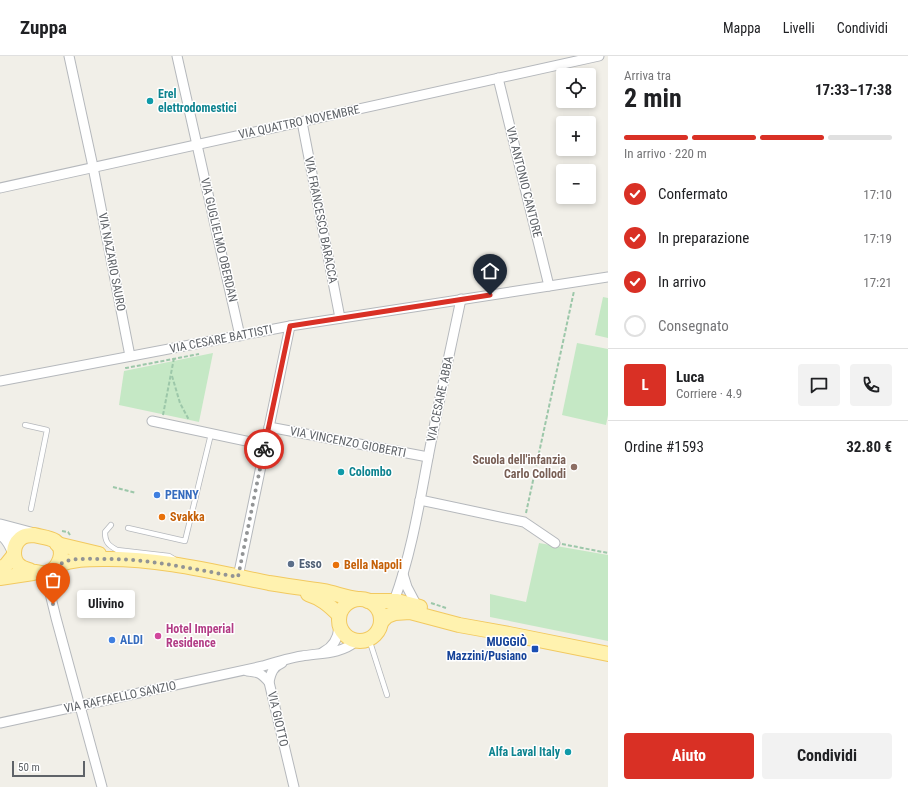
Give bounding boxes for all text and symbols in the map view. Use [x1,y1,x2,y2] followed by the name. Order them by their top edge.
[20,16,67,39] text: Zuppa
[723,20,761,36] text: Mappa
[783,20,815,36] text: Livelli
[837,20,888,36] text: Condividi
[556,68,596,204] map controls
[556,68,596,108] button: locate
[624,68,671,83] text: Arriva tra
[815,81,892,99] text: 17:33–17:38
[624,83,682,113] text: 2 min
[158,87,237,115] place label: Erel elettrodomestici
[145,96,155,106] marker: Erel elettrodomestici
[237,102,361,142] street label: VIA QUATTRO NOVEMBRE
[556,116,596,156] button: +
[503,125,545,239] street label: VIA ANTONIO CANTORE
[624,146,707,161] text: In arrivo · 220 m
[302,155,340,285] street label: VIA FRANCESCO BARACCA
[556,164,596,204] button: −
[198,177,240,303] street label: VIA GUGLIELMO OBERDAN
[624,183,646,205] icon: check
[658,185,728,203] text: Confermato
[863,187,892,202] text: 17:10
[96,212,128,312] street label: VIA NAZARIO SAURO
[624,227,646,249] icon: check
[658,229,749,247] text: In preparazione
[863,231,892,246] text: 17:19
[473,254,507,295] pin
[479,260,501,282] icon: home
[624,271,646,293] icon: check
[658,273,706,291] text: In arrivo
[863,275,892,290] text: 17:21
[658,317,729,335] text: Consegnato
[168,322,274,356] street label: VIA CESARE BATTISTI
[424,355,456,443] street label: VIA CESARE ABBA
[798,364,840,406] button: chat
[850,364,892,406] button: phone
[676,368,704,386] text: Luca
[641,376,649,394] text: L
[676,386,742,401] text: Corriere · 4.9
[289,424,407,460] street label: VIA VINCENZO GIOBERTI
[244,429,284,469] courier
[253,438,275,460] icon: bike
[624,438,704,456] text: Ordine #1593
[846,438,892,456] text: 32.80 €
[472,453,566,481] place label: Scuola dell'infanzia Carlo Collodi
[569,462,579,472] marker: Scuola dell'infanzia Carlo Collodi
[349,465,392,479] place label: Colombo
[336,467,346,477] marker: Colombo
[165,488,199,502] place label: PENNY
[152,490,162,500] marker: PENNY
[170,510,205,524] place label: Svakka
[157,512,167,522] marker: Svakka
[299,557,322,571] place label: Esso
[344,558,402,572] place label: Bella Napoli
[286,559,296,569] marker: Esso
[331,560,341,570] marker: Bella Napoli
[36,563,70,604] pin
[42,569,64,591] icon: bag
[77,590,135,618] callout: Ulivino
[88,596,124,611] text: Ulivino
[166,622,234,650] place label: Hotel Imperial Residence
[153,631,163,641] marker: Hotel Imperial Residence
[120,633,143,647] place label: ALDI
[447,634,527,663] place label: MUGGIÒ Mazzini/Pusiano
[107,635,117,645] marker: ALDI
[530,644,540,654] marker: MUGGIÒ Mazzini/Pusiano
[63,678,177,716] street label: VIA RAFFAELLO SANZIO
[265,690,291,748] street label: VIA GIOTTO
[624,733,754,779] button: Aiuto
[762,733,892,779] button: Condividi
[488,745,561,759] place label: Alfa Laval Italy
[563,747,573,757] marker: Alfa Laval Italy
[12,759,85,778] scale bar
[18,761,40,774] text: 50 m

